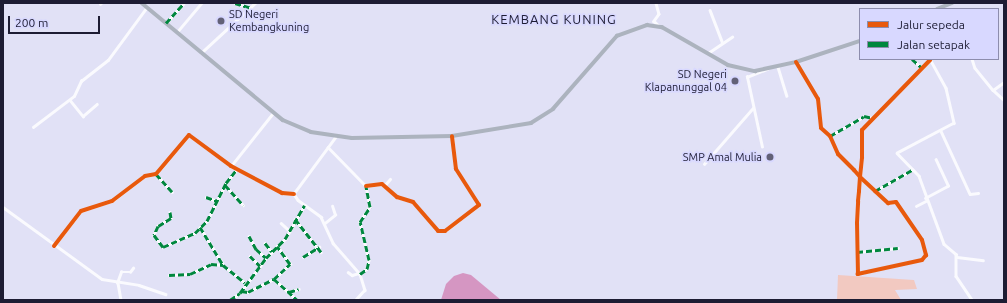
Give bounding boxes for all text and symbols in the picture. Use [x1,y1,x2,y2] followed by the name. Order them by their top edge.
[10,8,102,34] scale bar
[229,8,309,34] place label: SD Negeri Kembangkuning
[859,8,999,60] legend
[491,11,617,27] district label: KEMBANG KUNING
[15,16,48,29] text: 200 m
[216,16,226,26] marker: SD Negeri Kembangkuning
[897,18,965,31] text: Jalur sepeda
[897,38,970,51] text: Jalan setapak
[645,68,727,94] place label: SD Negeri Klapanunggal 04
[730,76,740,86] marker: SD Negeri Klapanunggal 04
[683,150,762,164] place label: SMP Amal Mulia
[765,152,775,162] marker: SMP Amal Mulia

